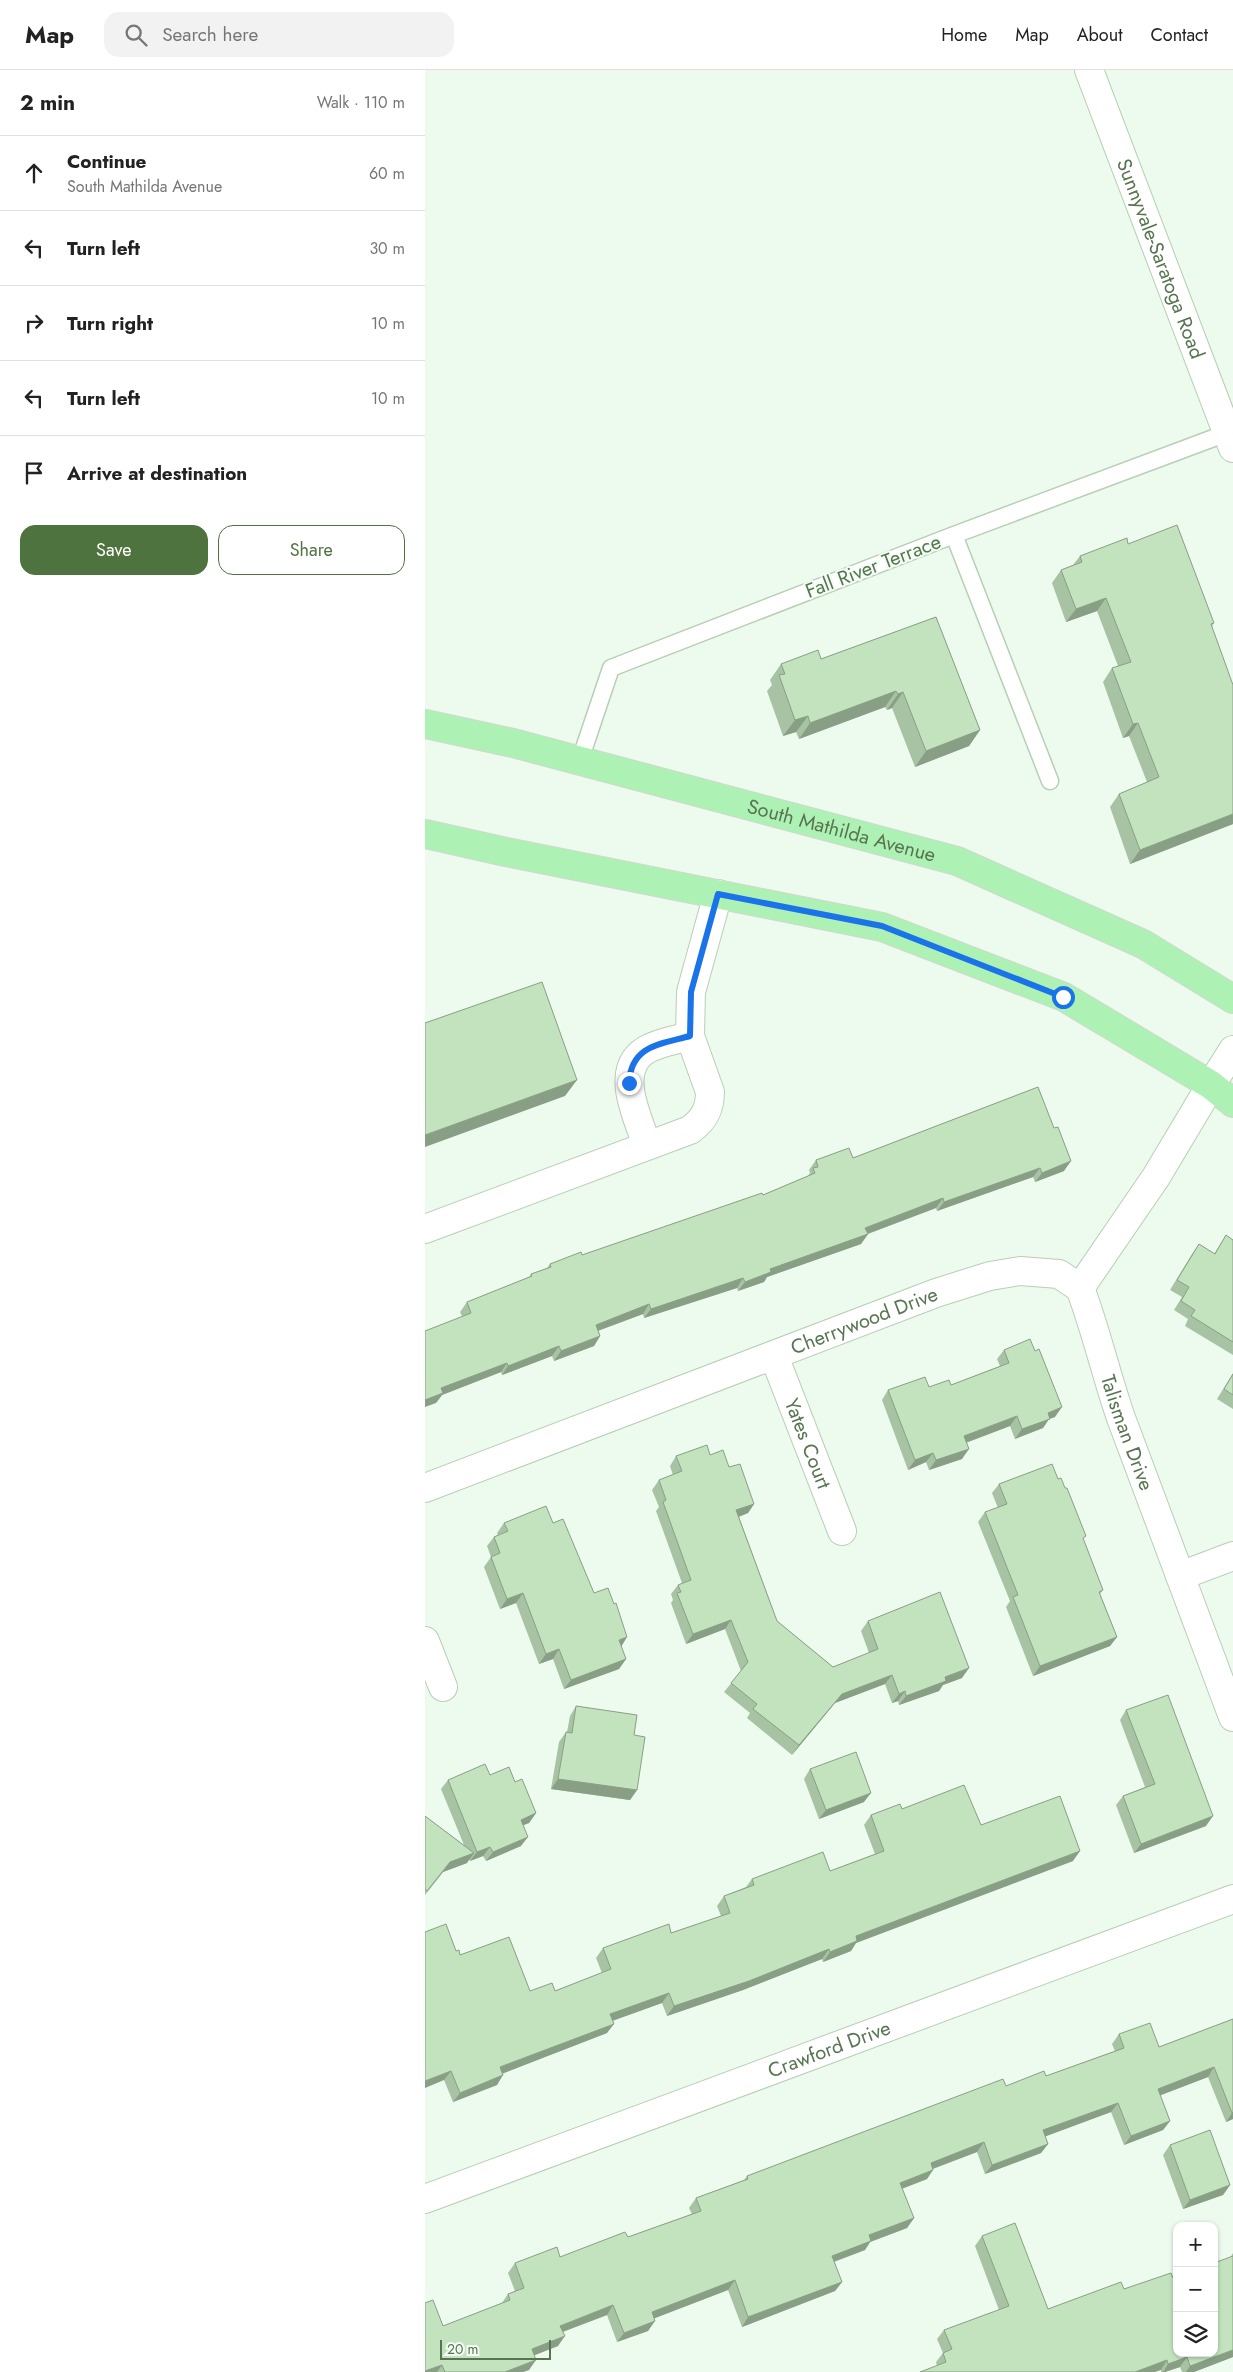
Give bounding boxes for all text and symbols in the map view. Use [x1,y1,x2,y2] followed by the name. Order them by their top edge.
[104,12,454,57] search box
[25,17,74,52] text: Map
[122,21,150,49] icon: search
[162,21,258,48] text: Search here
[941,22,987,48] text: Home
[1015,22,1049,48] text: Map
[1077,22,1122,48] text: About
[1150,22,1208,48] text: Contact
[20,88,75,118] text: 2 min
[317,91,405,114] text: Walk · 110 m
[67,148,146,175] text: Continue
[1109,155,1212,363] street label: Sunnyvale-Saratoga Road
[20,159,48,187] icon: ahead
[369,162,405,185] text: 60 m
[67,175,222,198] text: South Mathilda Avenue
[20,234,48,262] icon: left
[67,235,140,262] text: Turn left
[369,237,405,260] text: 30 m
[20,309,48,337] icon: right
[67,310,153,337] text: Turn right
[371,312,405,335] text: 10 m
[20,384,48,412] icon: left
[67,385,140,412] text: Turn left
[371,387,405,410] text: 10 m
[20,459,48,487] icon: arrive
[67,460,247,487] text: Arrive at destination
[20,525,208,575] button: Save
[218,525,405,575] button: Share
[801,527,945,606] street label: Fall River Terrace
[744,792,939,870] street label: South Mathilda Avenue
[1052,986,1075,1009] route start
[618,1072,641,1095] route end
[787,1280,942,1362] street label: Cherrywood Drive
[1093,1371,1161,1495] street label: Talisman Drive
[777,1394,838,1493] street label: Yates Court
[764,2013,895,2086] street label: Crawford Drive
[1173,2222,1218,2357] map controls
[1173,2222,1218,2267] button: +
[1173,2267,1218,2312] button: −
[1173,2312,1218,2357] button: layers
[440,2337,551,2360] scale bar
[447,2339,479,2359] text: 20 m

